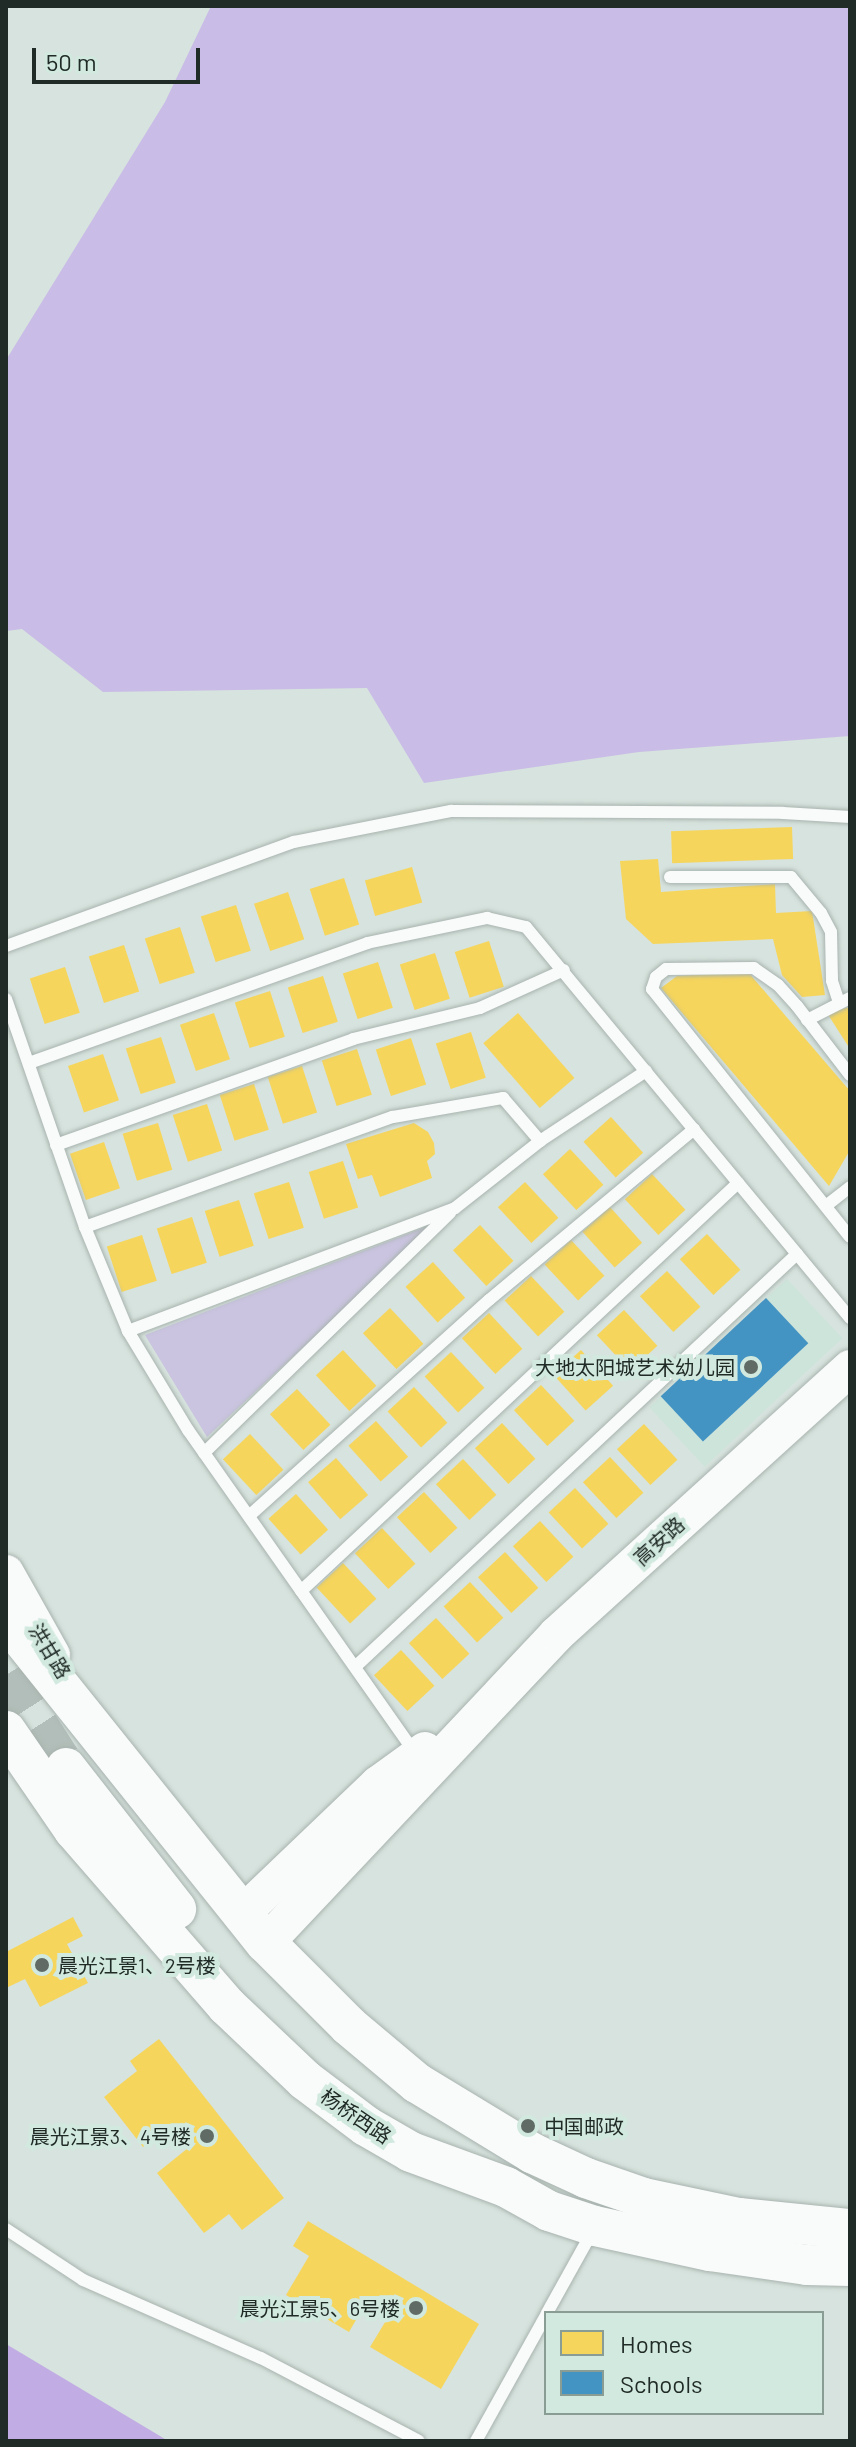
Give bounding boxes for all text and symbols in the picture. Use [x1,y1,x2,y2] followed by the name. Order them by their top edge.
[36,32,204,82] scale bar
[46,47,97,76] text: 50 m
[535,1355,735,1379] place label: 大地太阳城艺术幼儿园
[742,1358,760,1376] marker: 大地太阳城艺术幼儿园
[629,1512,689,1570] street label: 高安路
[24,1619,76,1683] street label: 洪甘路
[58,1953,216,1977] place label: 晨光江景1、2号楼
[33,1956,51,1974] marker: 晨光江景1、2号楼
[316,2084,396,2148] street label: 杨桥西路
[544,2114,624,2138] place label: 中国邮政
[519,2117,537,2135] marker: 中国邮政
[30,2124,191,2148] place label: 晨光江景3、4号楼
[198,2127,216,2145] marker: 晨光江景3、4号楼
[239,2296,400,2320] place label: 晨光江景5、6号楼
[407,2299,425,2317] marker: 晨光江景5、6号楼
[544,2311,824,2415] legend
[620,2329,693,2358] text: Homes
[620,2369,703,2398] text: Schools

